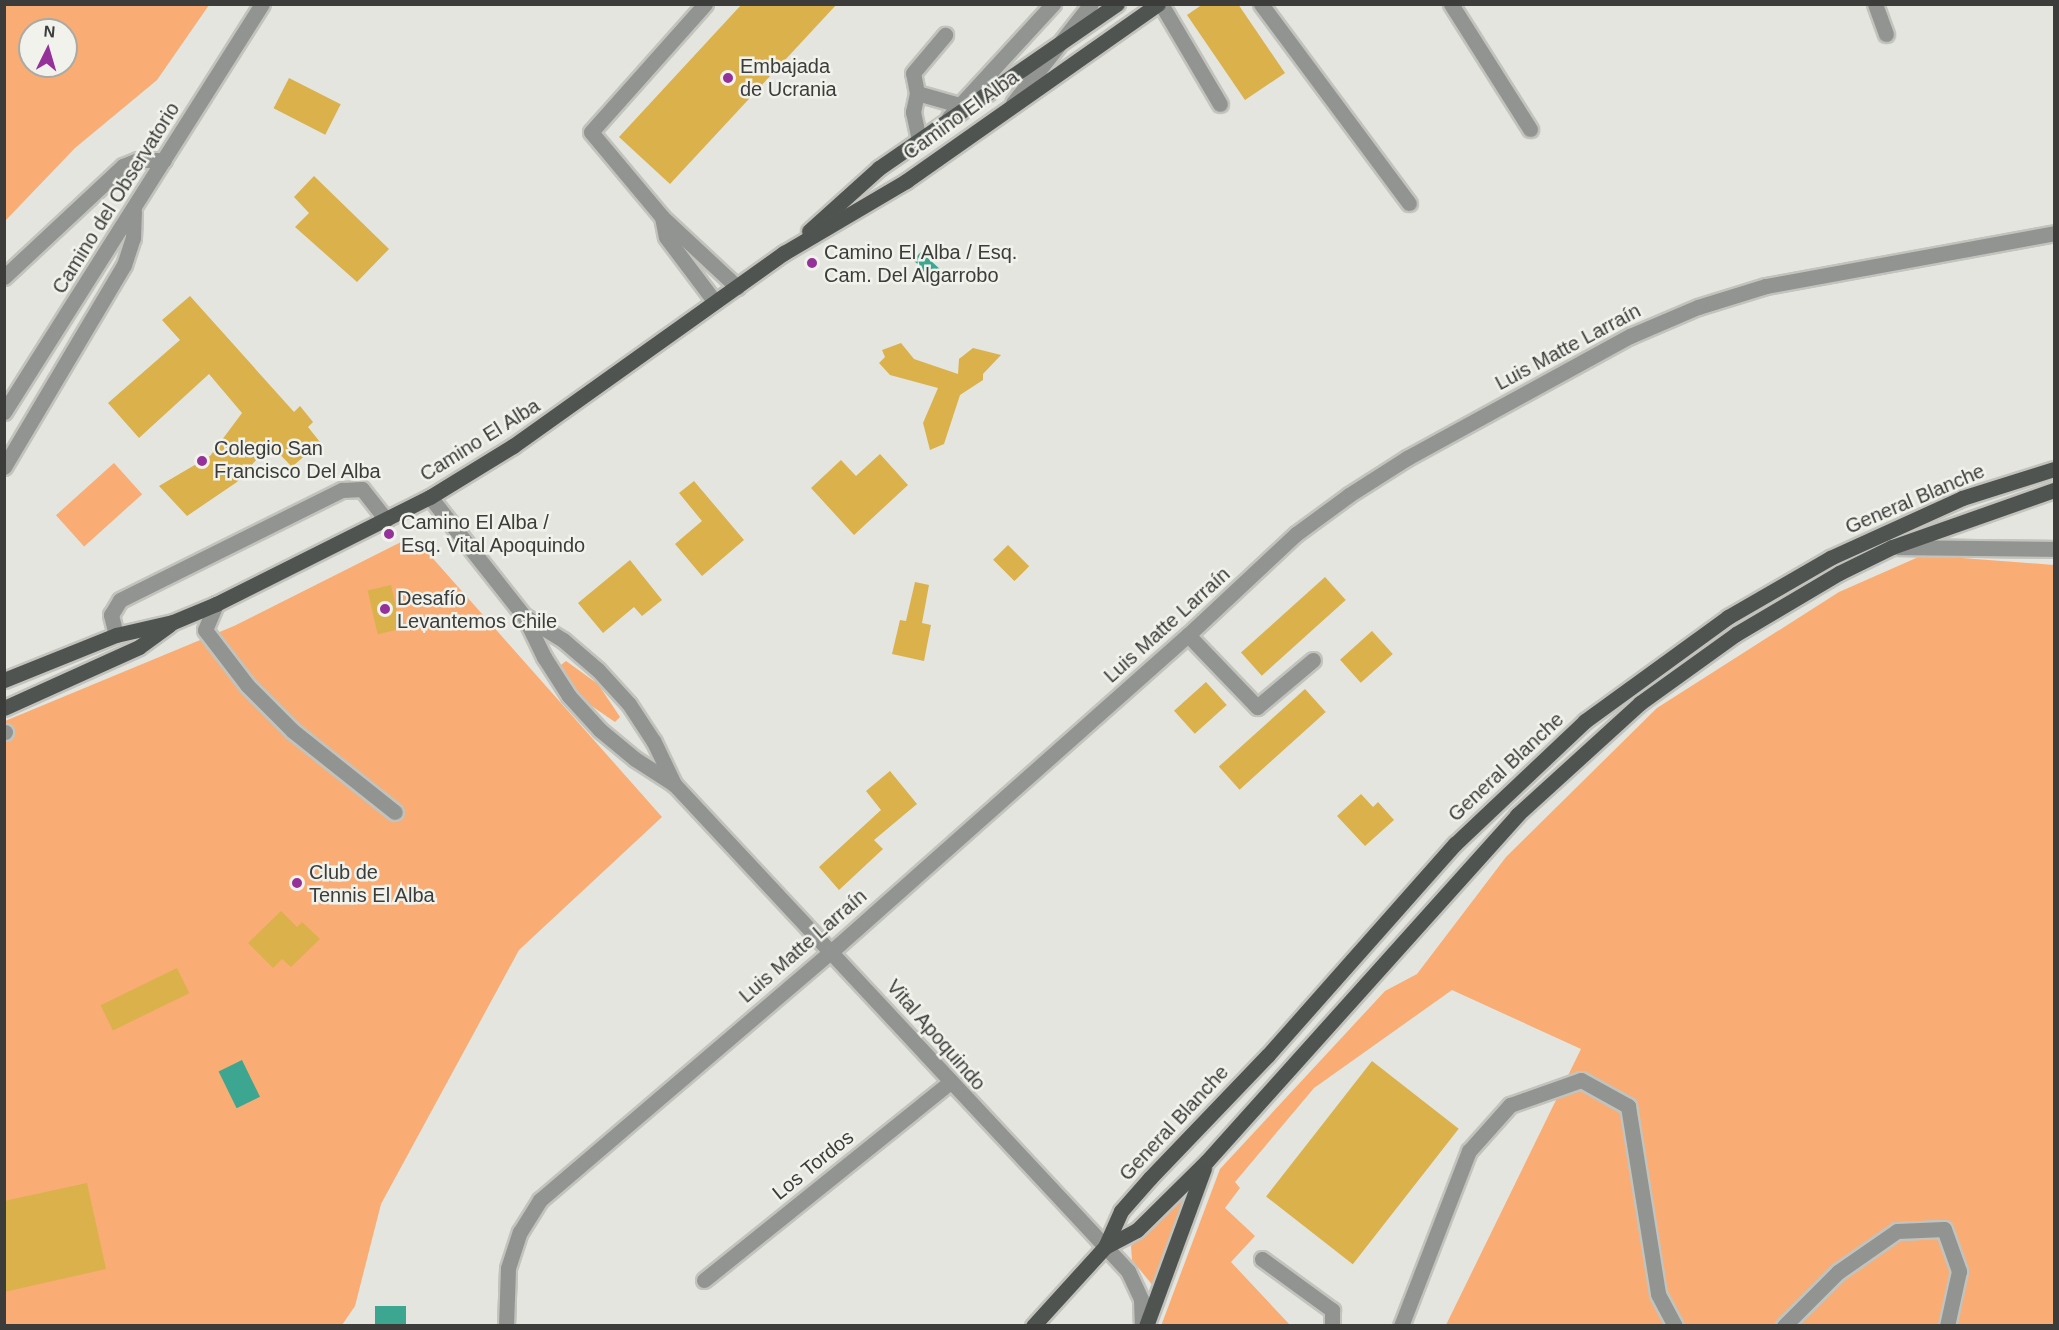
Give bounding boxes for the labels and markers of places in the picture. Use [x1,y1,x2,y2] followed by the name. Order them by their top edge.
[740,54,837,101] place label: Embajada de Ucrania
[721,71,735,85] marker: Embajada de Ucrania
[824,240,1019,287] place label: Camino El Alba / Esq. Cam. Del Algarrobo
[805,256,819,270] marker: Camino El Alba / Esq. Cam. Del Algarrobo
[214,437,382,484] place label: Colegio San Francisco Del Alba
[195,454,209,468] marker: Colegio San Francisco Del Alba
[401,510,586,557] place label: Camino El Alba / Esq. Vital Apoquindo
[382,527,396,541] marker: Camino El Alba / Esq. Vital Apoquindo
[397,586,557,633] place label: Desafío Levantemos Chile
[378,602,392,616] marker: Desafío Levantemos Chile
[309,860,436,907] place label: Club de Tennis El Alba
[290,876,304,890] marker: Club de Tennis El Alba

